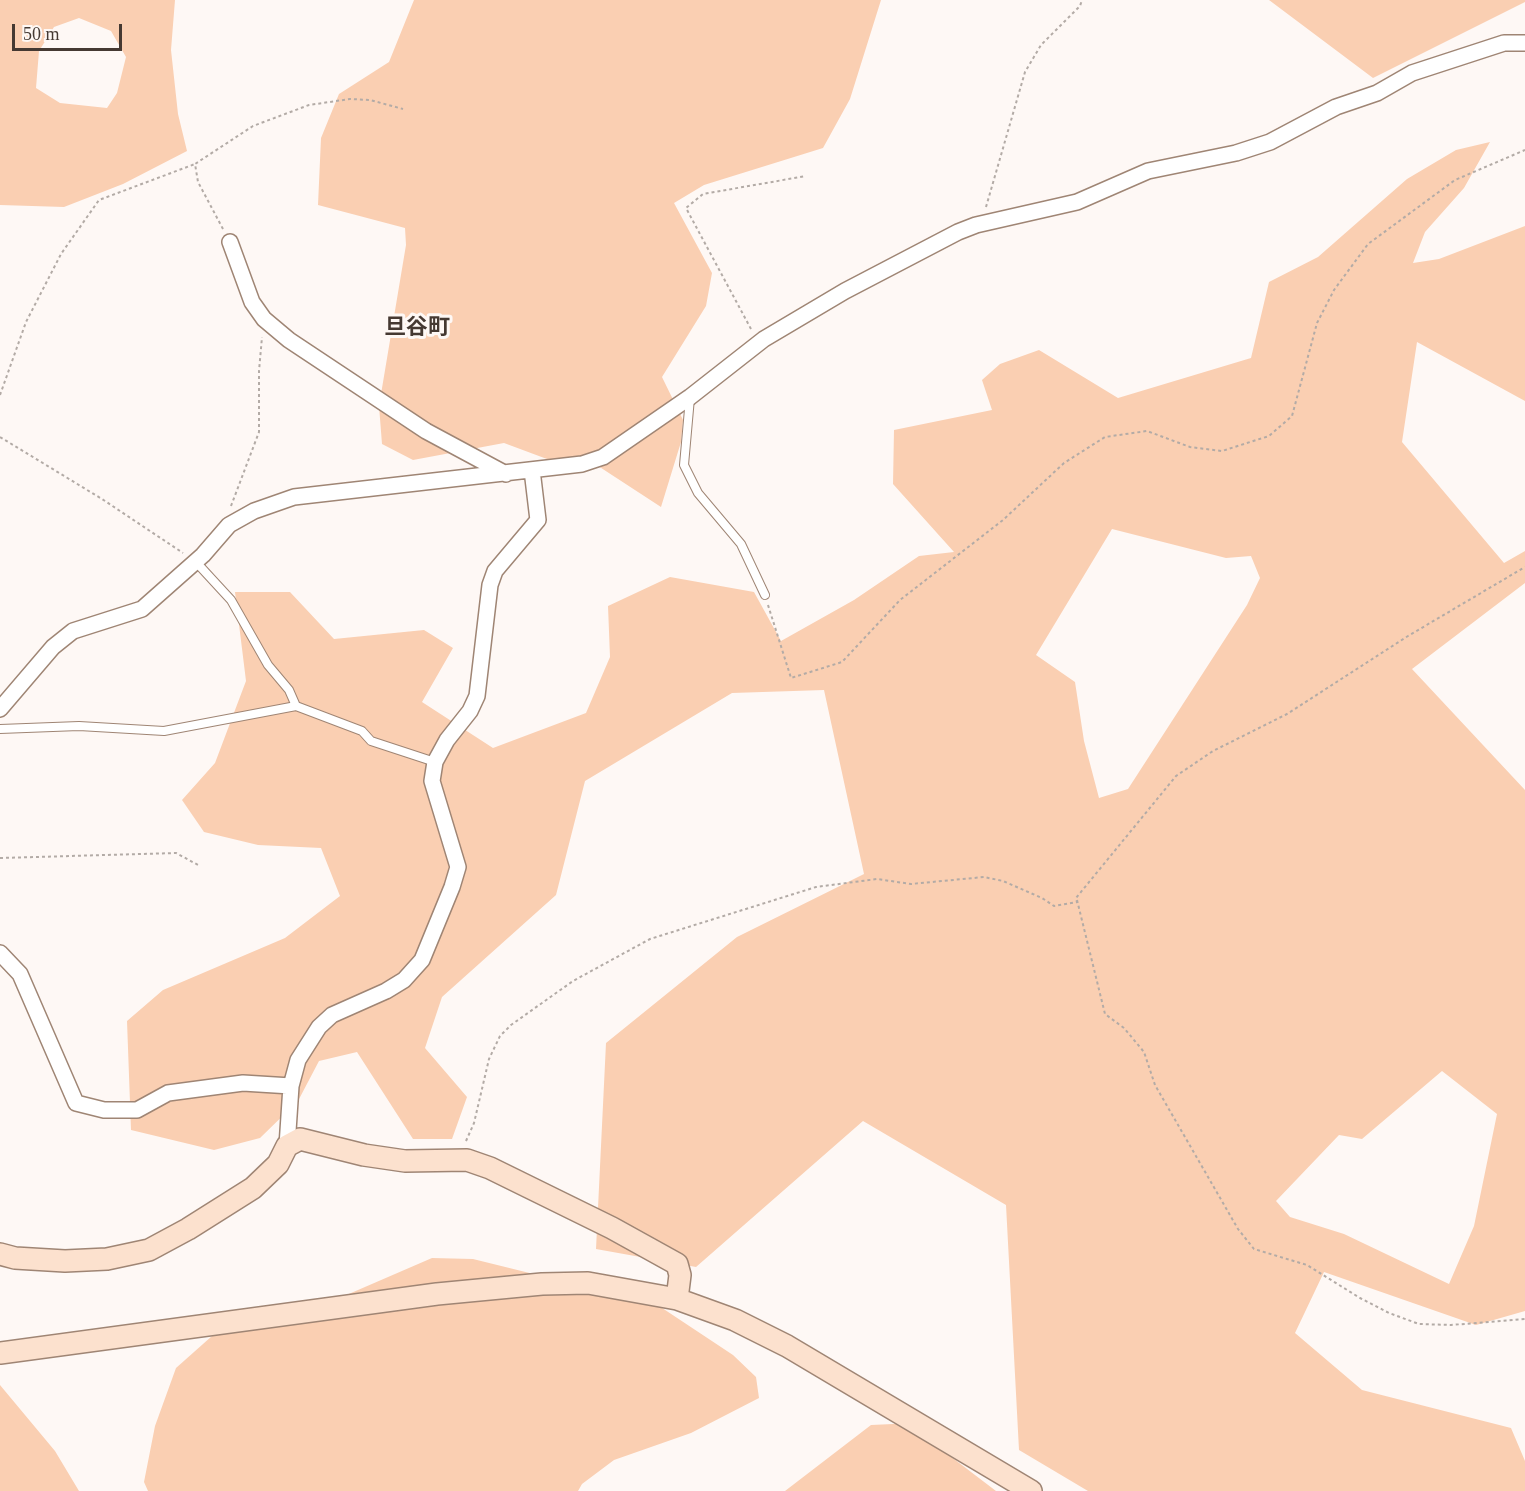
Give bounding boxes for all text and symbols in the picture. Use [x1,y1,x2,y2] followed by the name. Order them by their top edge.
[15,12,124,50] scale bar
[23,24,60,44] text: 50 m
[384,313,450,339] district label: 旦谷町

